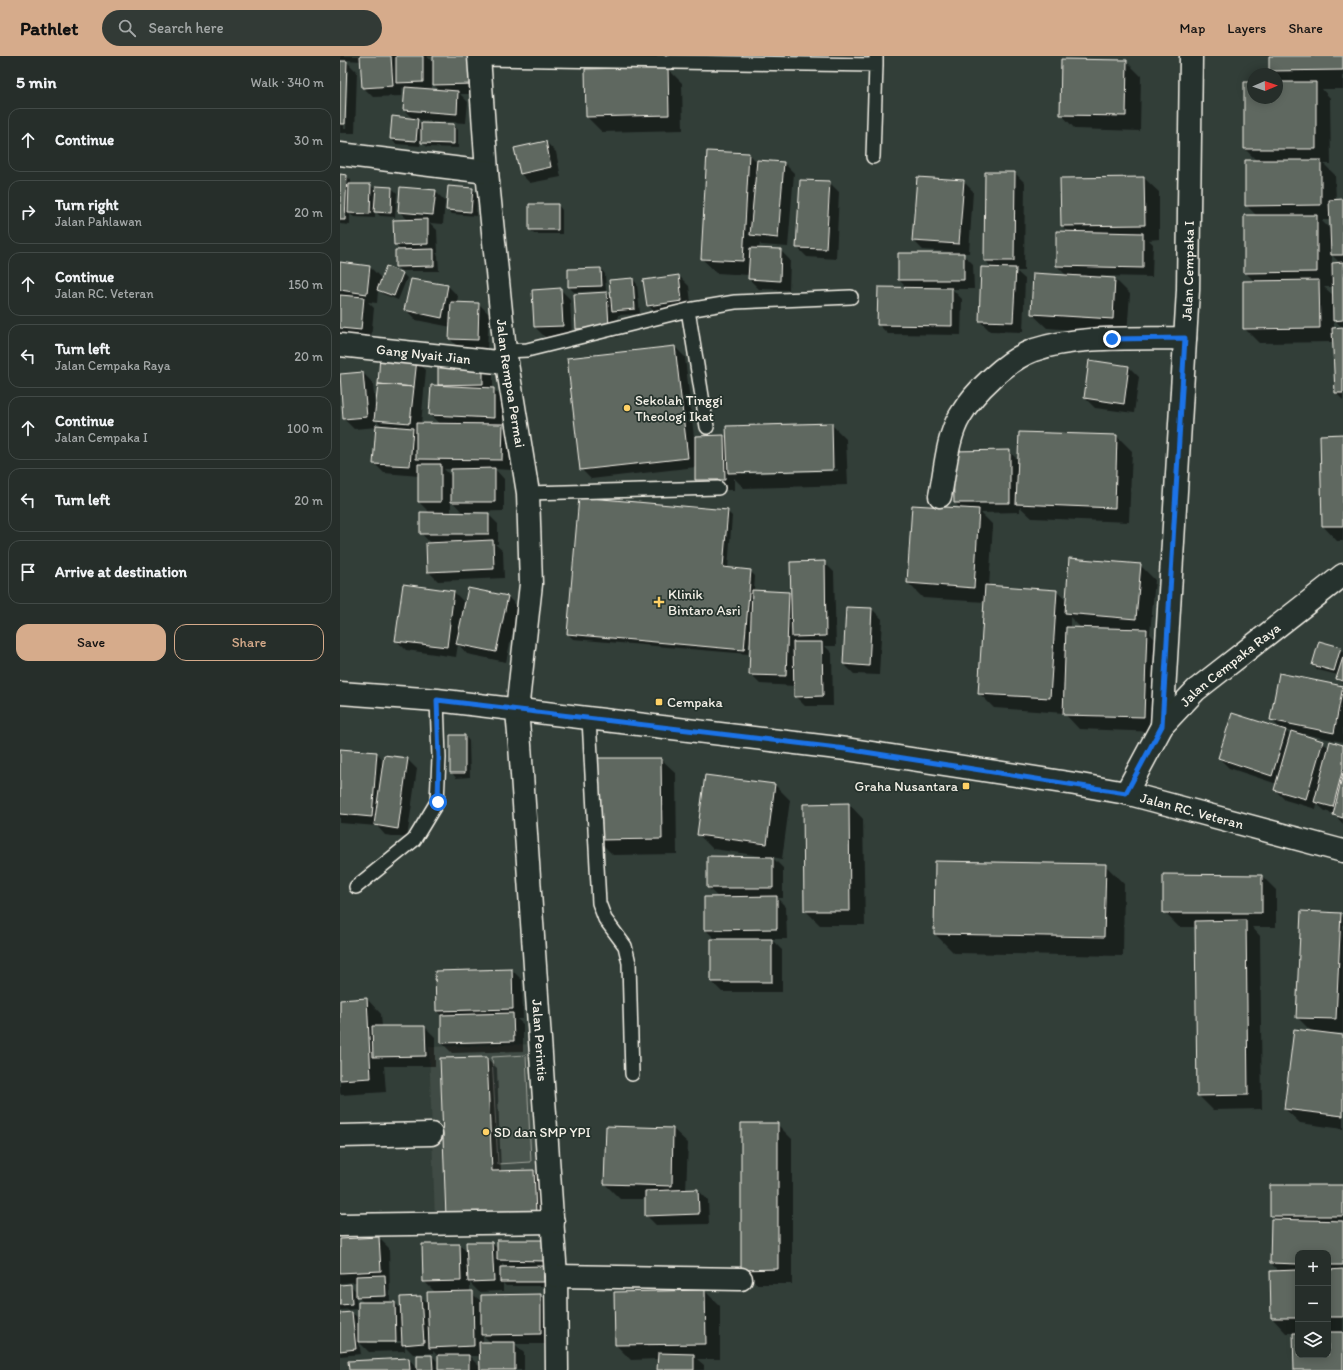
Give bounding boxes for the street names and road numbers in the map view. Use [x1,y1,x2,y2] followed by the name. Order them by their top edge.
[1178,221,1197,321] street label: Jalan Cempaka I
[493,318,529,449] street label: Jalan Rempoa Permai
[375,340,472,368] street label: Gang Nyait Jian
[1176,618,1284,710] street label: Jalan Cempaka Raya
[1138,789,1246,833] street label: Jalan RC. Veteran
[529,999,551,1082] street label: Jalan Perintis

